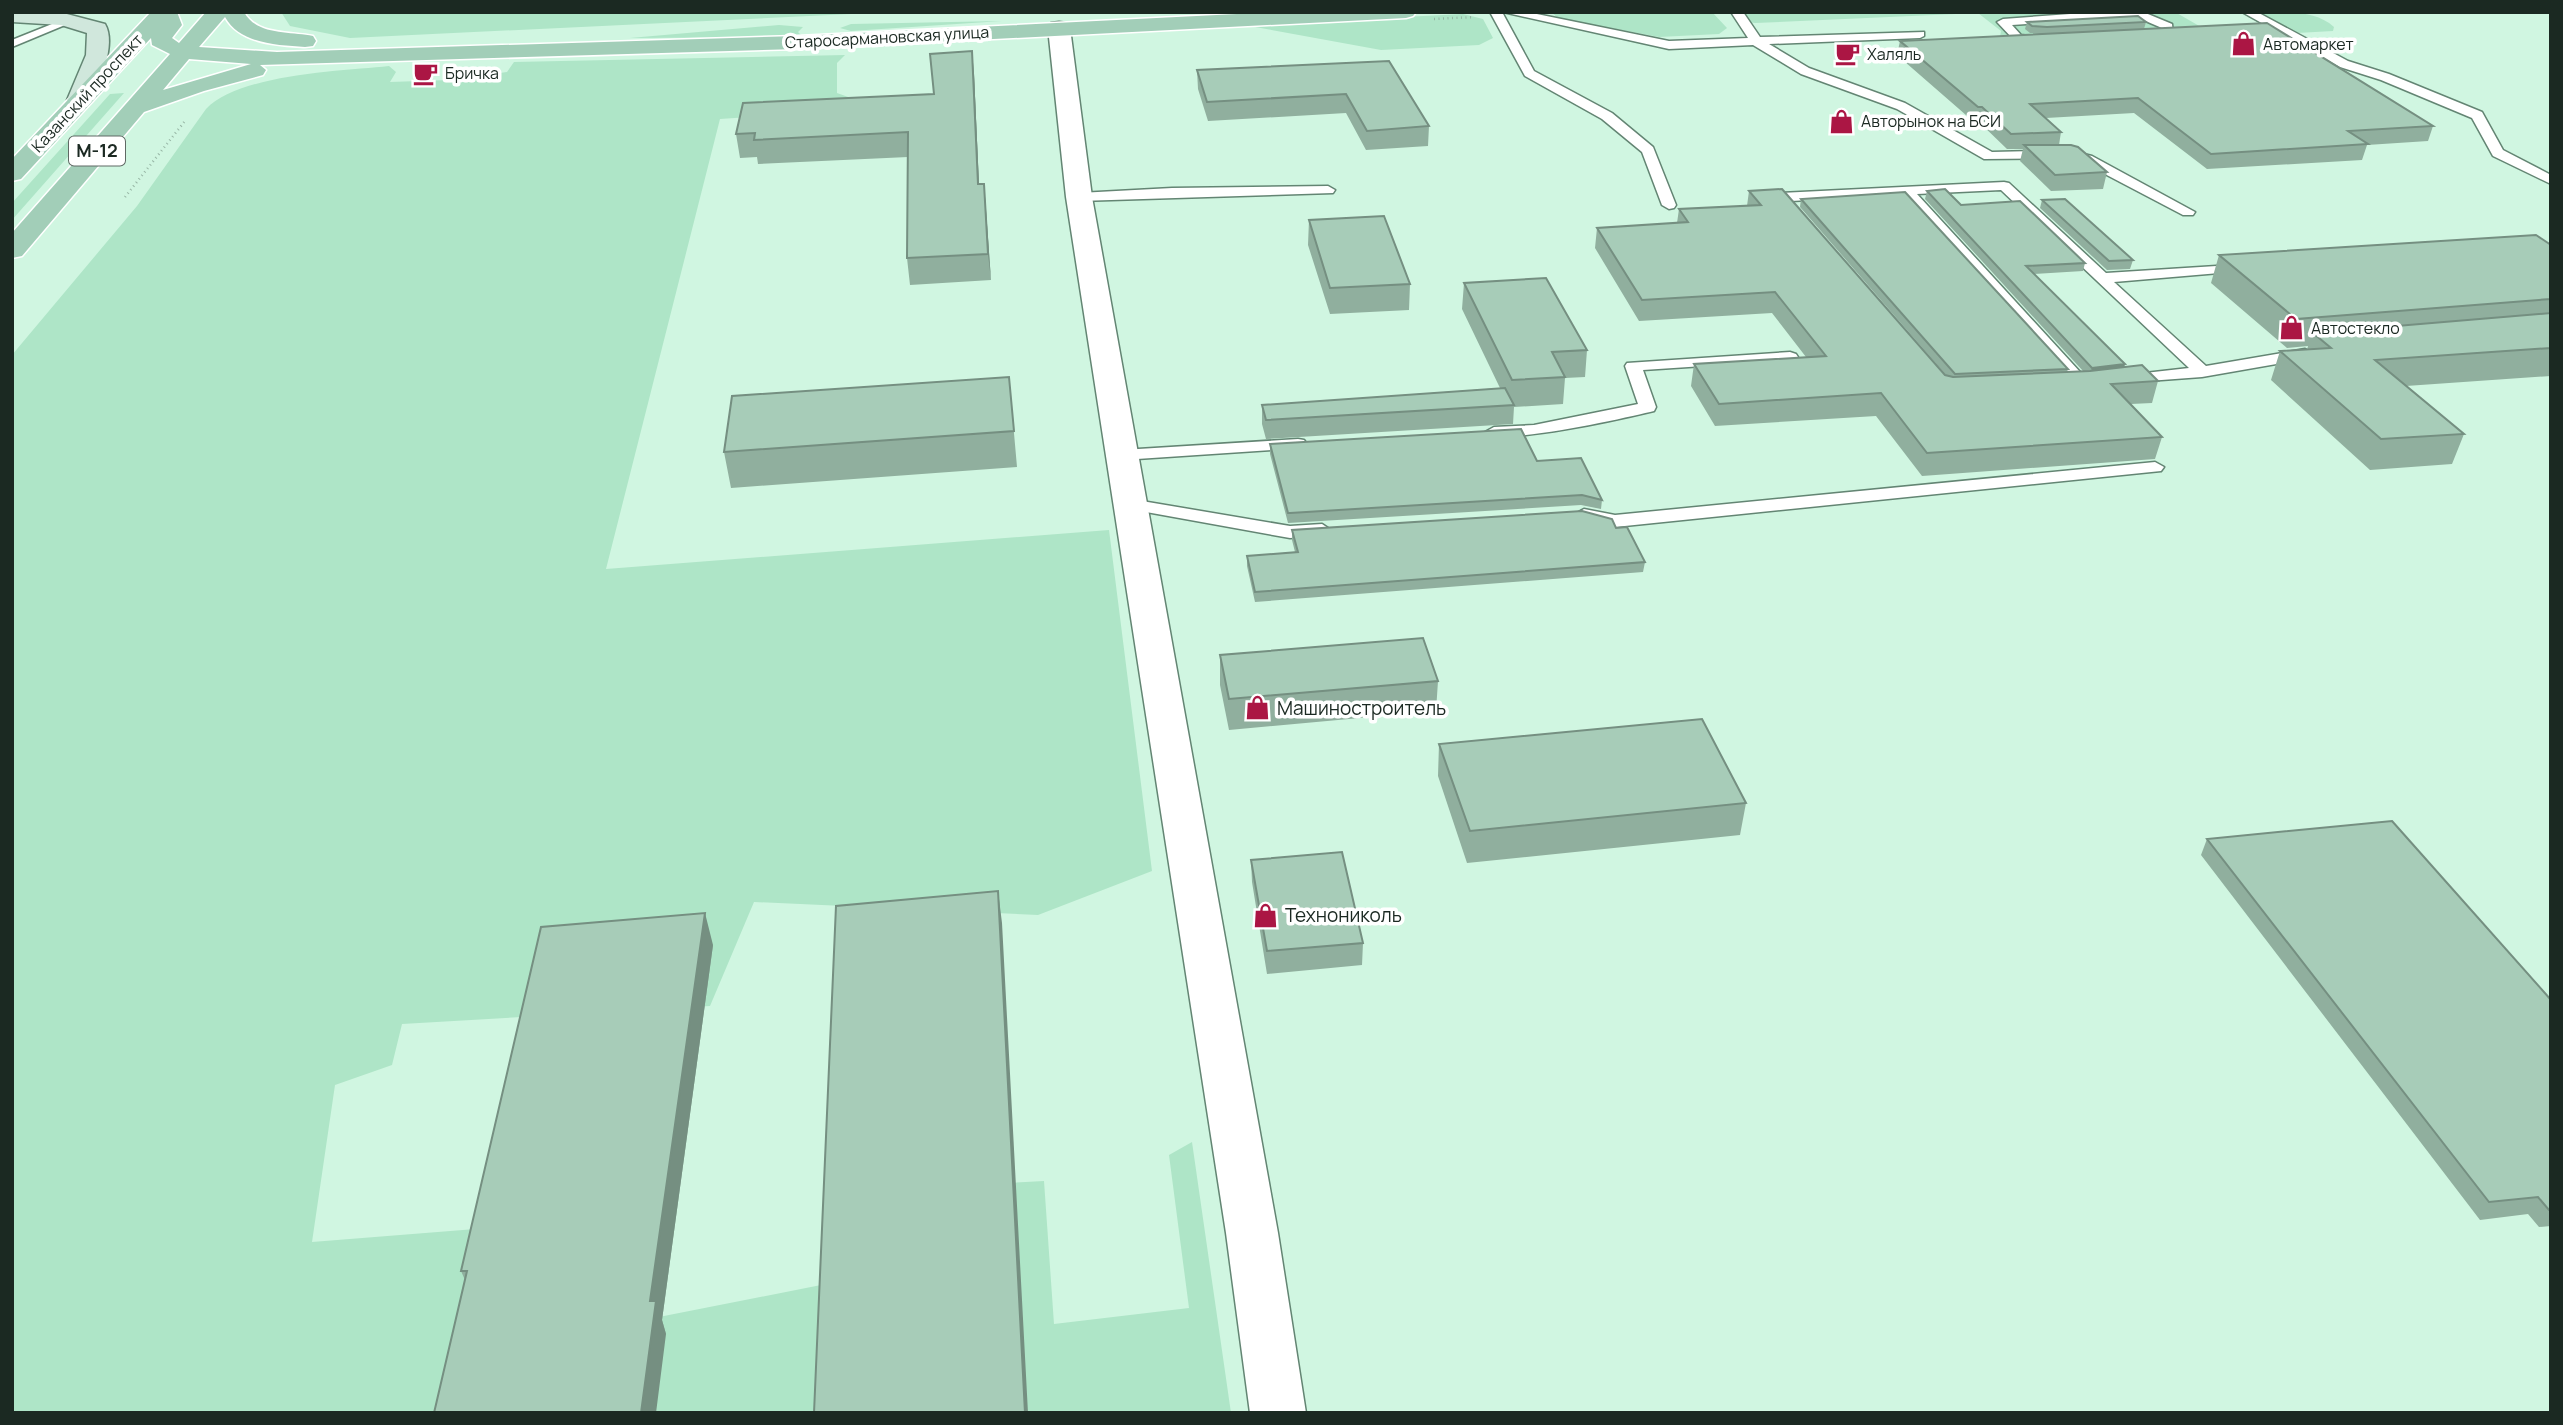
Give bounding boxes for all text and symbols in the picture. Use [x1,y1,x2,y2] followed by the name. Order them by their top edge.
[784,21,990,53] street label: Старосармановская улица
[26,29,148,157] street label: Казанский проспект
[2229,30,2257,58] shop icon: Автомаркет
[2263,33,2354,55] place label: Автомаркет
[1833,40,1861,68] cafe icon: Халяль
[1867,43,1921,65] place label: Халяль
[411,59,439,87] cafe icon: Бричка
[445,62,499,84] place label: Бричка
[1827,107,1855,135] shop icon: Авторынок на БСИ
[1861,110,2001,132] place label: Авторынок на БСИ
[69,136,125,166] road number: М-12
[2277,314,2305,342] shop icon: Автостекло
[2311,317,2400,339] place label: Автостекло
[1243,694,1271,722] shop icon: Машиностроитель
[1277,695,1446,721] place label: Машиностроитель
[1251,901,1279,929] shop icon: Технониколь
[1285,902,1402,928] place label: Технониколь

